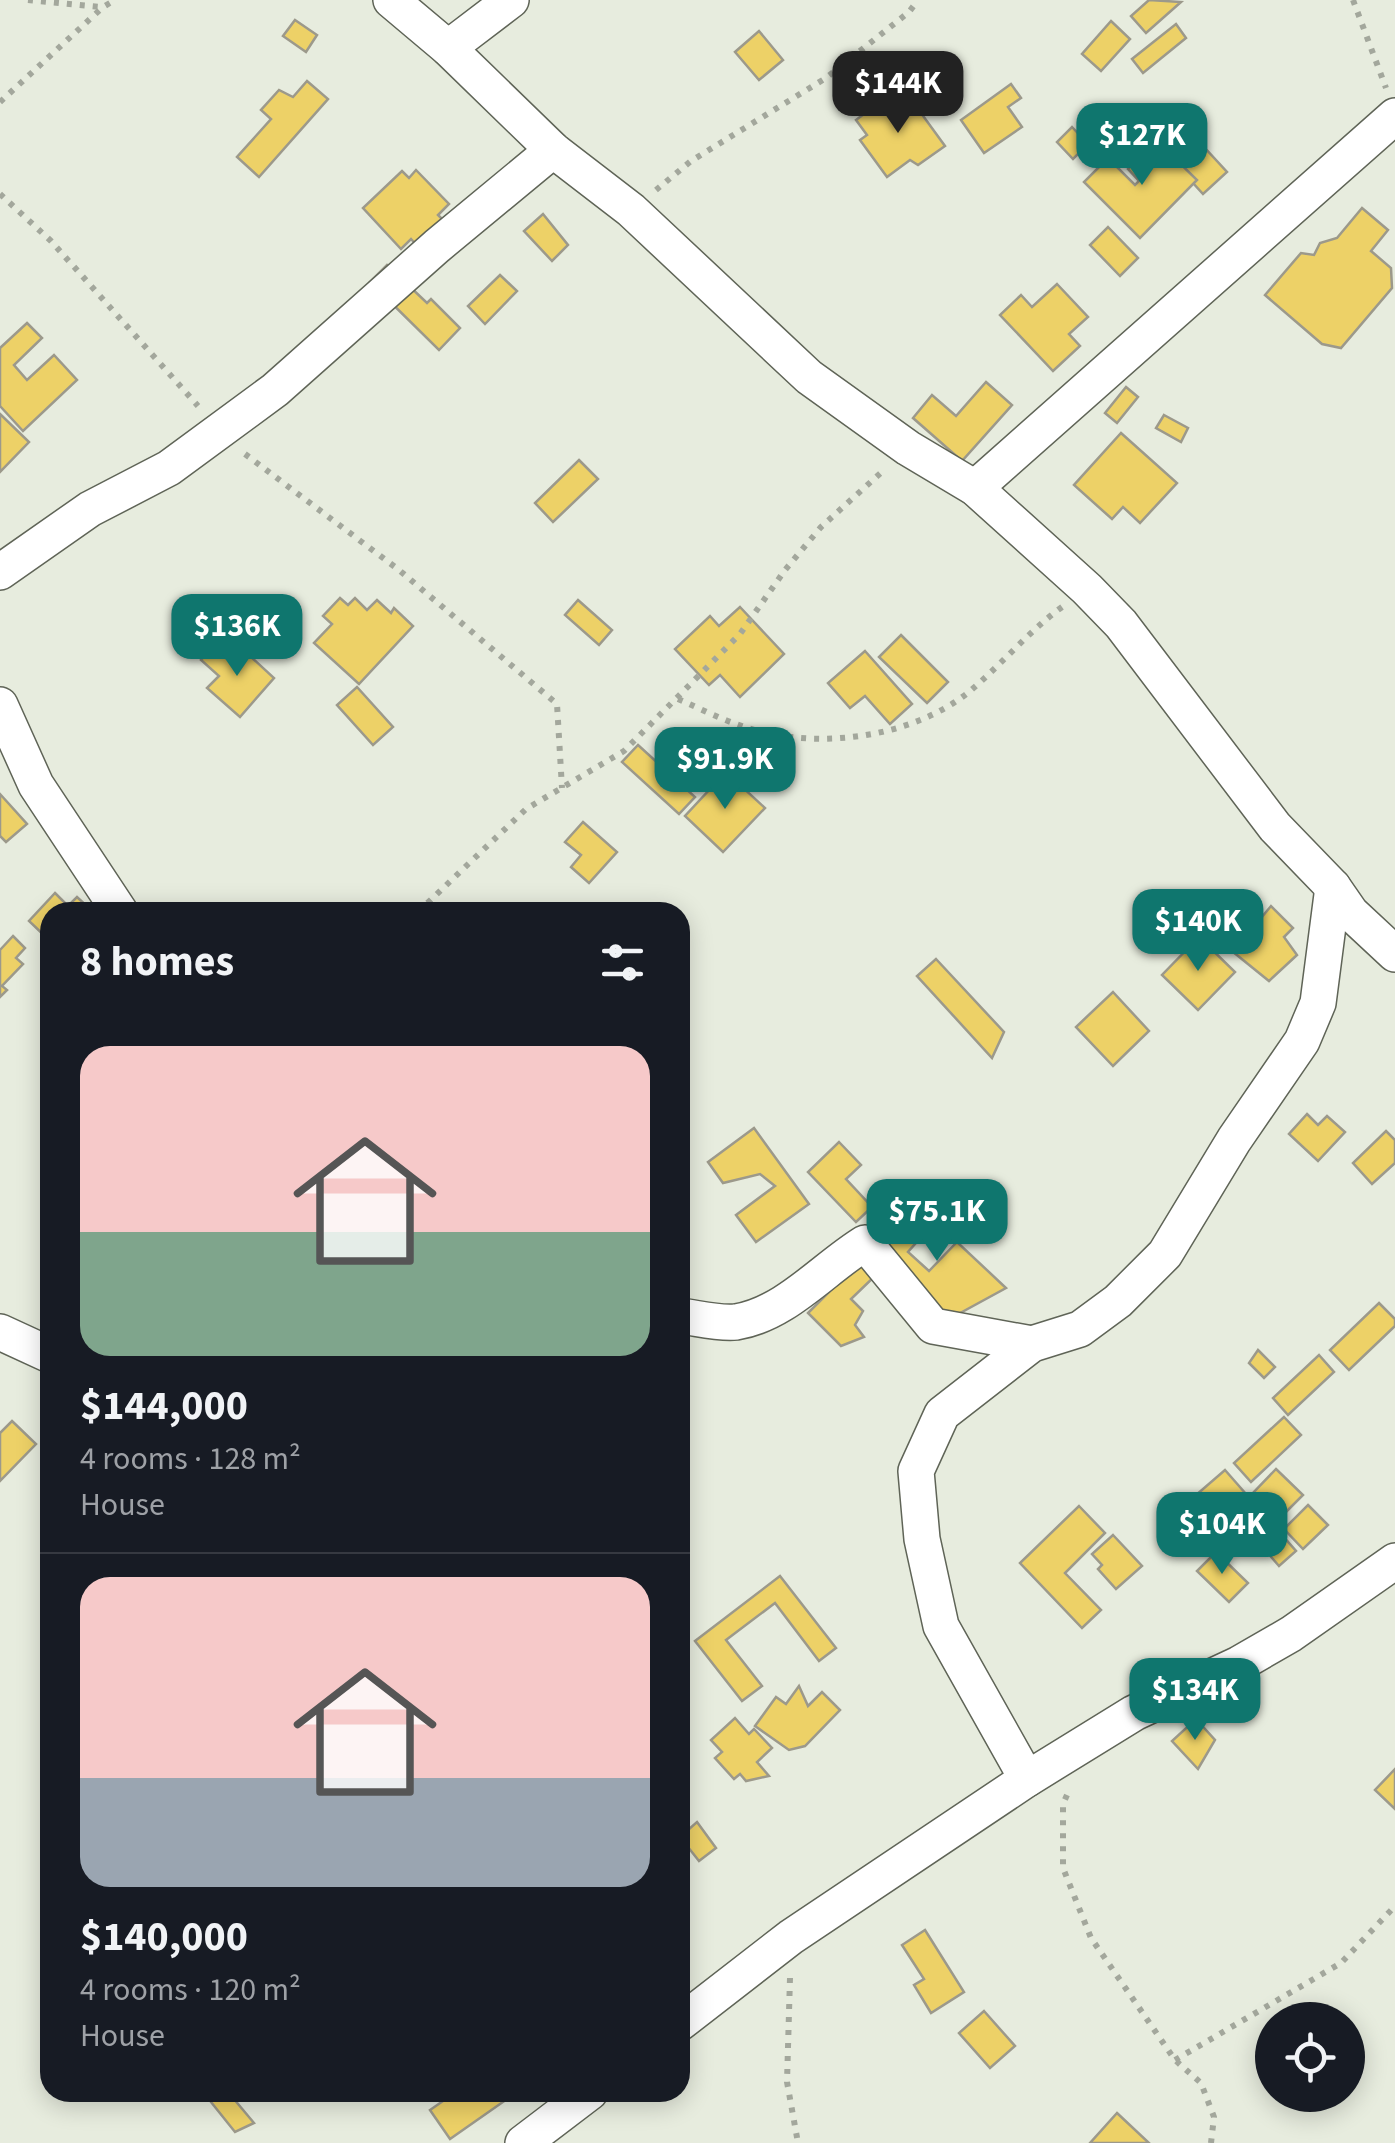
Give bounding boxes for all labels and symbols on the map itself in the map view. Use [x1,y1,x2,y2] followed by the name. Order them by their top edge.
[828,51,968,136] pin: $144K
[1072,103,1212,188] pin: $127K
[167,594,307,679] pin: $136K
[644,727,806,812] pin: $91.9K
[1128,889,1268,974] pin: $140K
[856,1179,1018,1264] pin: $75.1K
[1152,1492,1292,1577] pin: $104K
[1125,1658,1265,1743] pin: $134K

